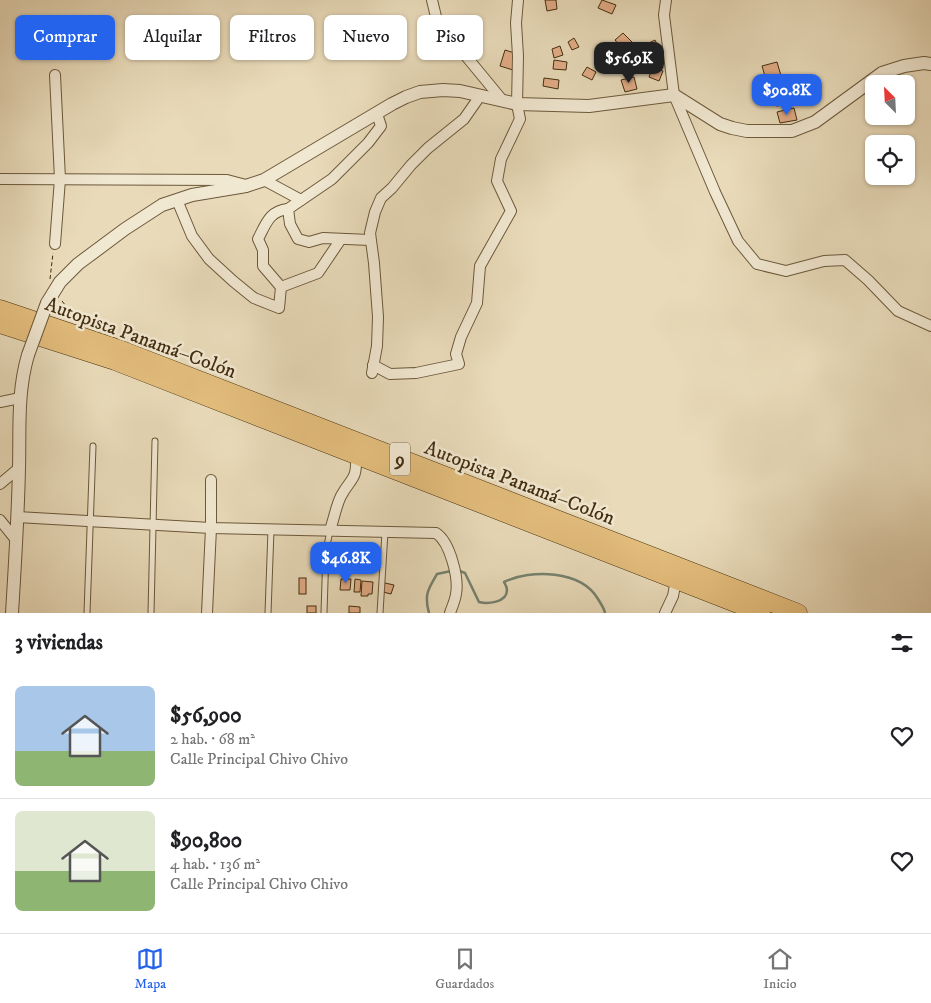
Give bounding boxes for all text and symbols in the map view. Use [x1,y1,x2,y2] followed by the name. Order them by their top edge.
[15,15,115,60] chip: Comprar
[125,15,220,60] chip: Alquilar
[230,15,314,60] chip: Filtros
[324,15,407,60] chip: Nuevo
[417,15,483,60] chip: Piso
[588,42,670,84] pin: $56.9K
[605,48,653,68] text: $56.9K
[746,74,828,116] pin: $90.8K
[865,75,915,125] north arrow
[865,75,915,185] map controls
[763,80,811,100] text: $90.8K
[865,135,915,185] button: locate
[41,292,240,385] street label: Autopista Panamá–Colón
[421,436,619,531] street label: Autopista Panamá–Colón
[390,442,410,476] road number: 9
[305,542,387,584] pin: $46.8K
[321,548,371,568] text: $46.8K
[888,629,916,657] icon: filters
[15,630,103,656] text: 3 viviendas
[170,703,242,729] text: $56,900
[55,706,115,766] icon: home
[888,722,916,750] icon: heart
[170,729,255,749] text: 2 hab. · 68 m²
[170,749,348,769] text: Calle Principal Chivo Chivo
[170,828,242,854] text: $90,800
[55,831,115,891] icon: home
[888,847,916,875] icon: heart
[170,854,260,874] text: 4 hab. · 136 m²
[170,874,348,894] text: Calle Principal Chivo Chivo
[135,945,166,993] tab: Mapa
[435,945,494,993] tab: Guardados
[763,945,796,993] tab: Inicio

